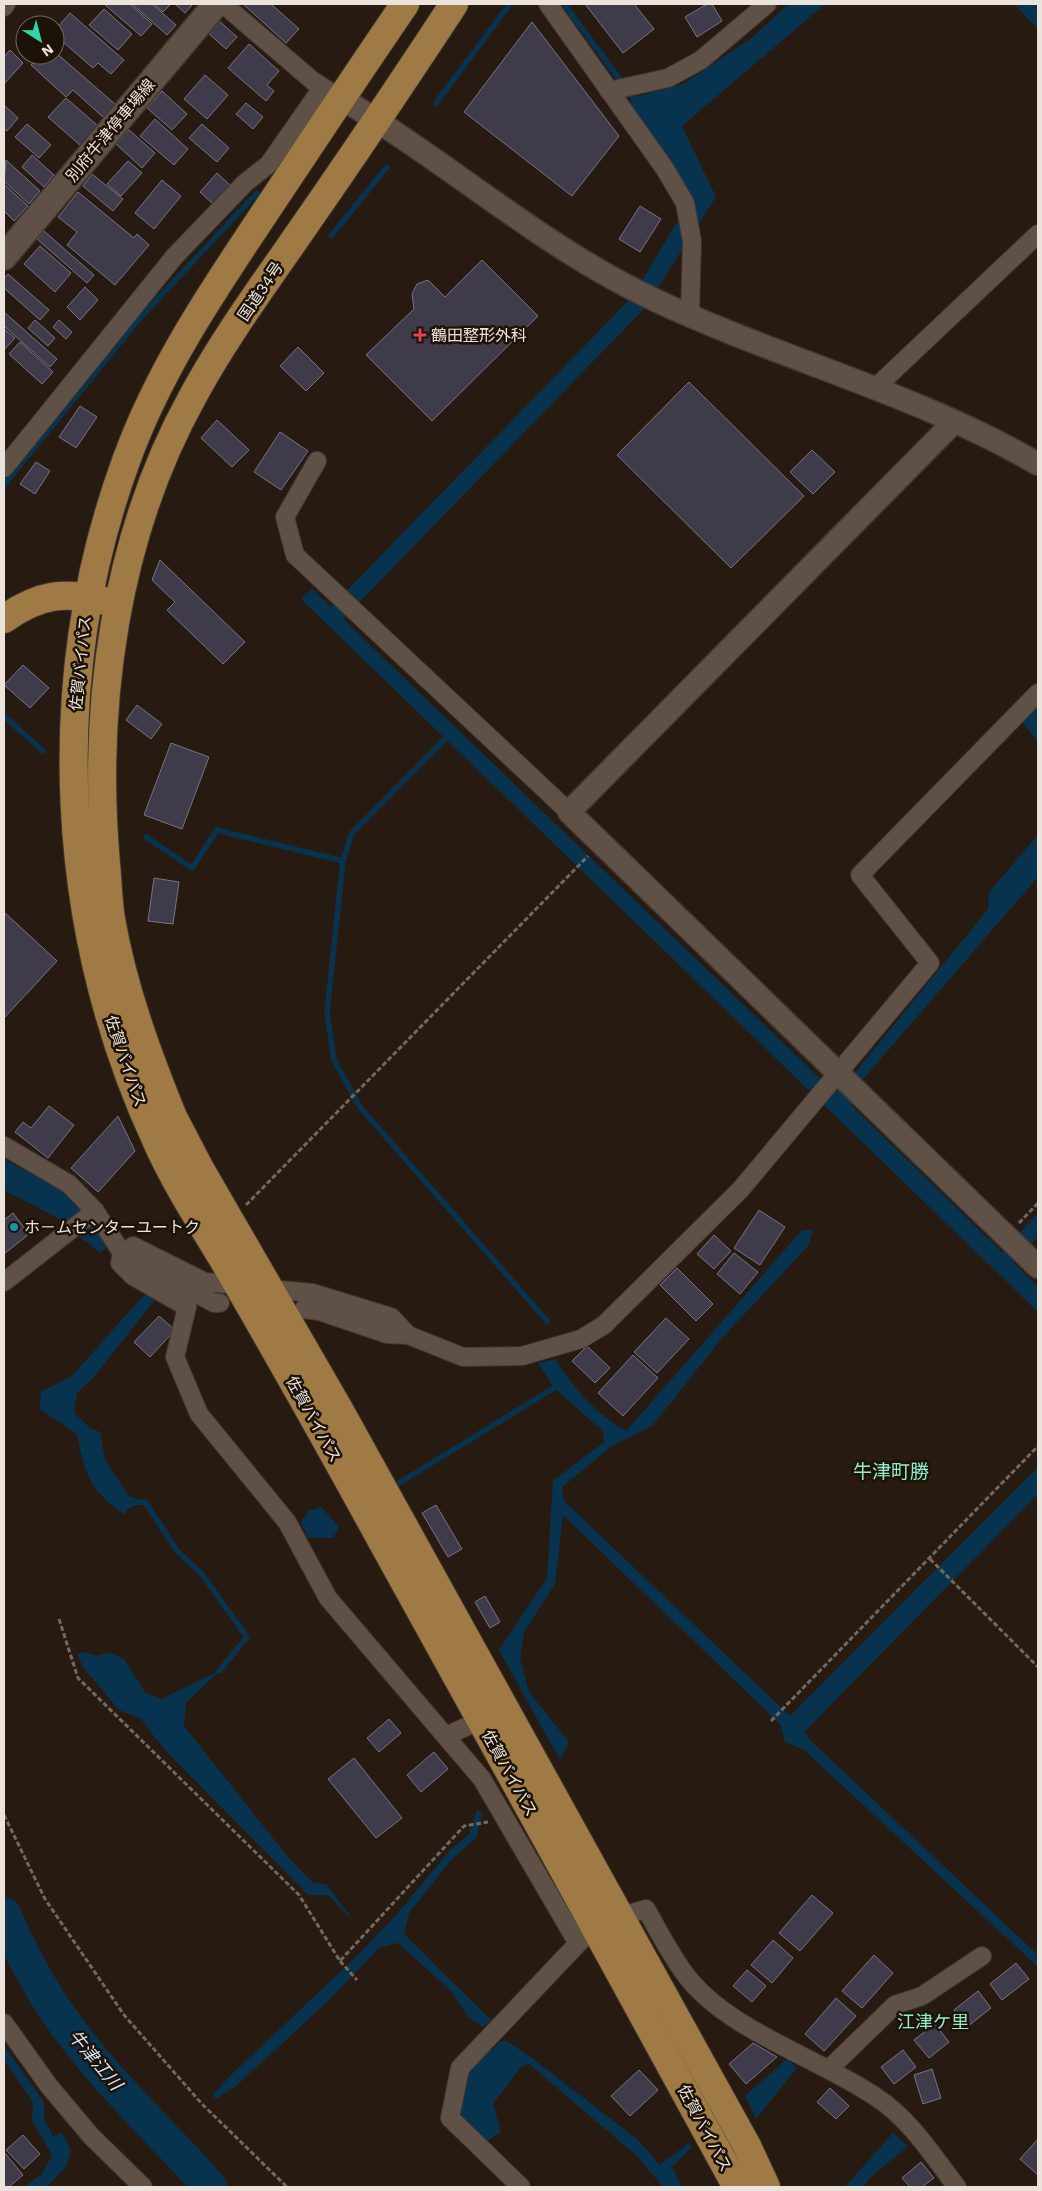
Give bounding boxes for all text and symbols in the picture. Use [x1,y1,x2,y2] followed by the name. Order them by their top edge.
[15,15,65,65] north arrow
[39,41,57,60] text: N
[62,75,159,185] street label: 別府牛津停車場線
[234,258,287,324] street label: 国道34号
[431,326,527,345] place label: 鶴田整形外科
[413,328,427,342] marker: 鶴田整形外科
[66,614,95,712] street label: 佐賀バイパス
[101,1013,150,1109] street label: 佐賀バイパス
[24,1218,200,1237] place label: ホ－ムセンターユートク
[8,1221,20,1233] marker: ホ－ムセンターユートク
[282,1373,345,1466] street label: 佐賀バイパス
[853,1460,929,1483] district label: 牛津町勝
[478,1727,541,1820] street label: 佐賀バイパス
[897,2011,969,2032] district label: 江津ケ里
[64,2025,128,2096] water label: 牛津江川
[674,2082,735,2175] street label: 佐賀バイパス

